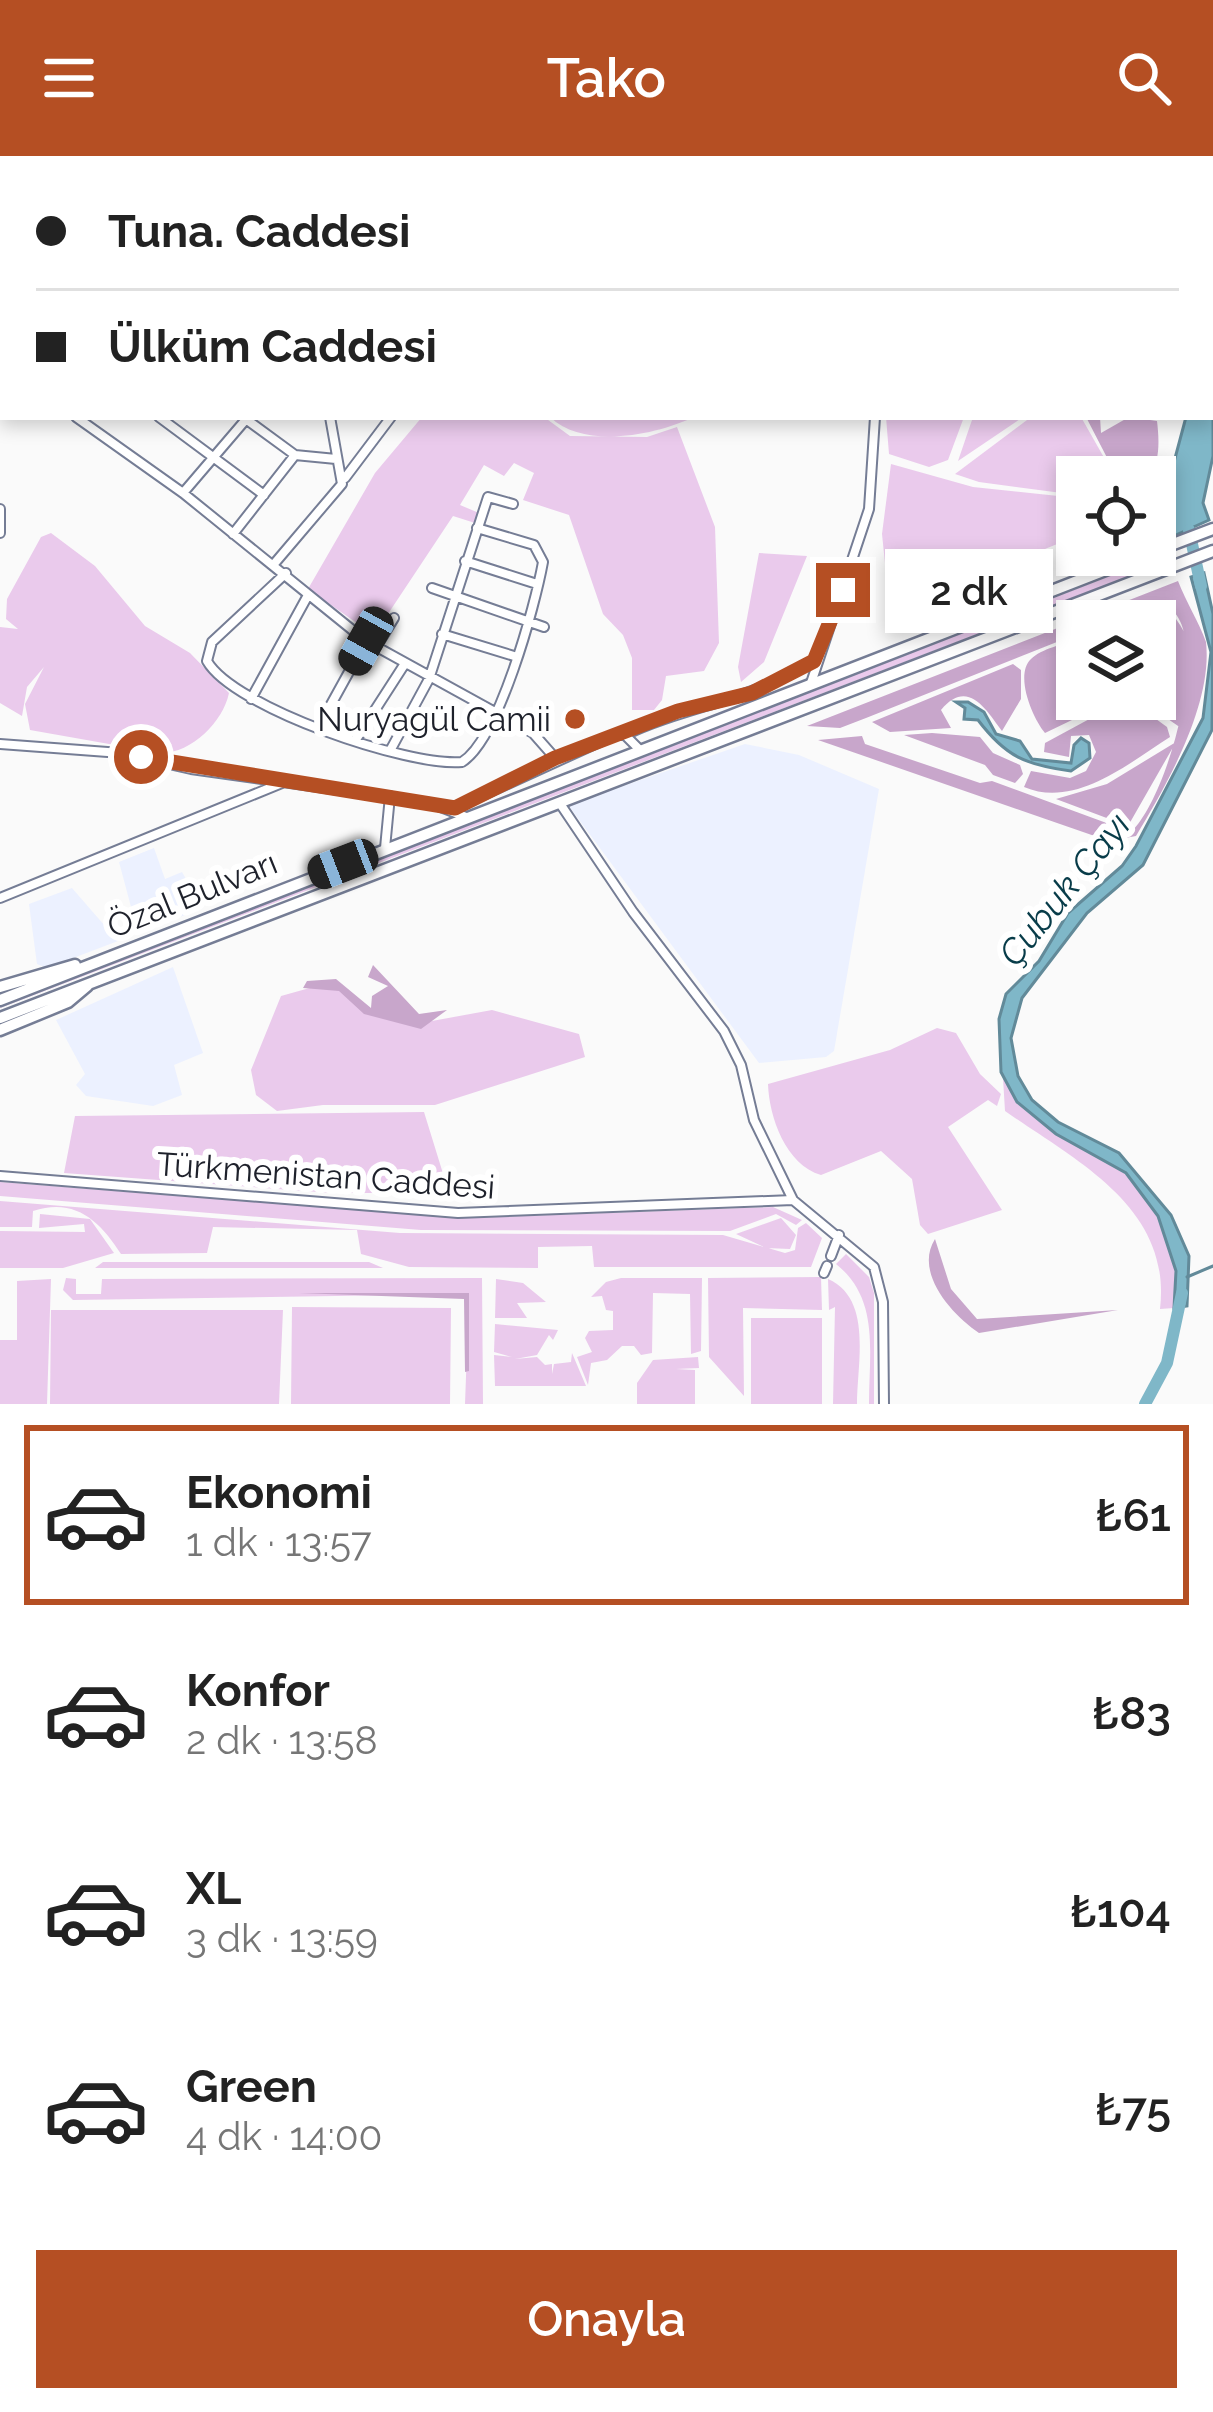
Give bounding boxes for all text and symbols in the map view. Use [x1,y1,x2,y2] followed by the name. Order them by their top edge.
[36,45,102,111] icon: menu
[1111,45,1177,111] icon: search
[547,46,666,110] text: Tako
[108,205,410,258] text: Tuna. Caddesi
[108,320,437,373] text: Ülküm Caddesi
[1056,456,1176,720] map controls
[1056,456,1176,576] button: locate
[885,548,1053,632] callout: 2 dk
[816,563,870,617] route end
[930,568,1008,614] text: 2 dk
[1056,600,1176,720] button: layers
[333,601,399,681] car
[317,700,551,739] place label: Nuryagül Camii
[562,706,588,732] marker: Nuryagül Camii
[114,730,168,784] route start
[990,804,1138,974] water label: Çubuk Çayı
[303,834,383,894] car
[101,842,283,946] street label: Özal Bulvarı
[156,1144,496,1207] street label: Türkmenistan Caddesi
[42,1461,150,1569] icon: car
[186,1466,372,1519] text: Ekonomi
[1096,1489,1171,1542] text: ₺61
[186,1519,372,1565] text: 1 dk · 13:57
[42,1659,150,1767] icon: car
[186,1664,330,1717] text: Konfor
[1093,1687,1171,1740] text: ₺83
[186,1717,378,1763] text: 2 dk · 13:58
[42,1857,150,1965] icon: car
[186,1862,241,1915] text: XL
[1070,1885,1171,1938] text: ₺104
[186,1915,378,1961] text: 3 dk · 13:59
[42,2055,150,2163] icon: car
[186,2060,317,2113] text: Green
[1096,2083,1171,2136] text: ₺75
[186,2113,382,2159] text: 4 dk · 14:00
[36,2250,1177,2388] button: Onayla

